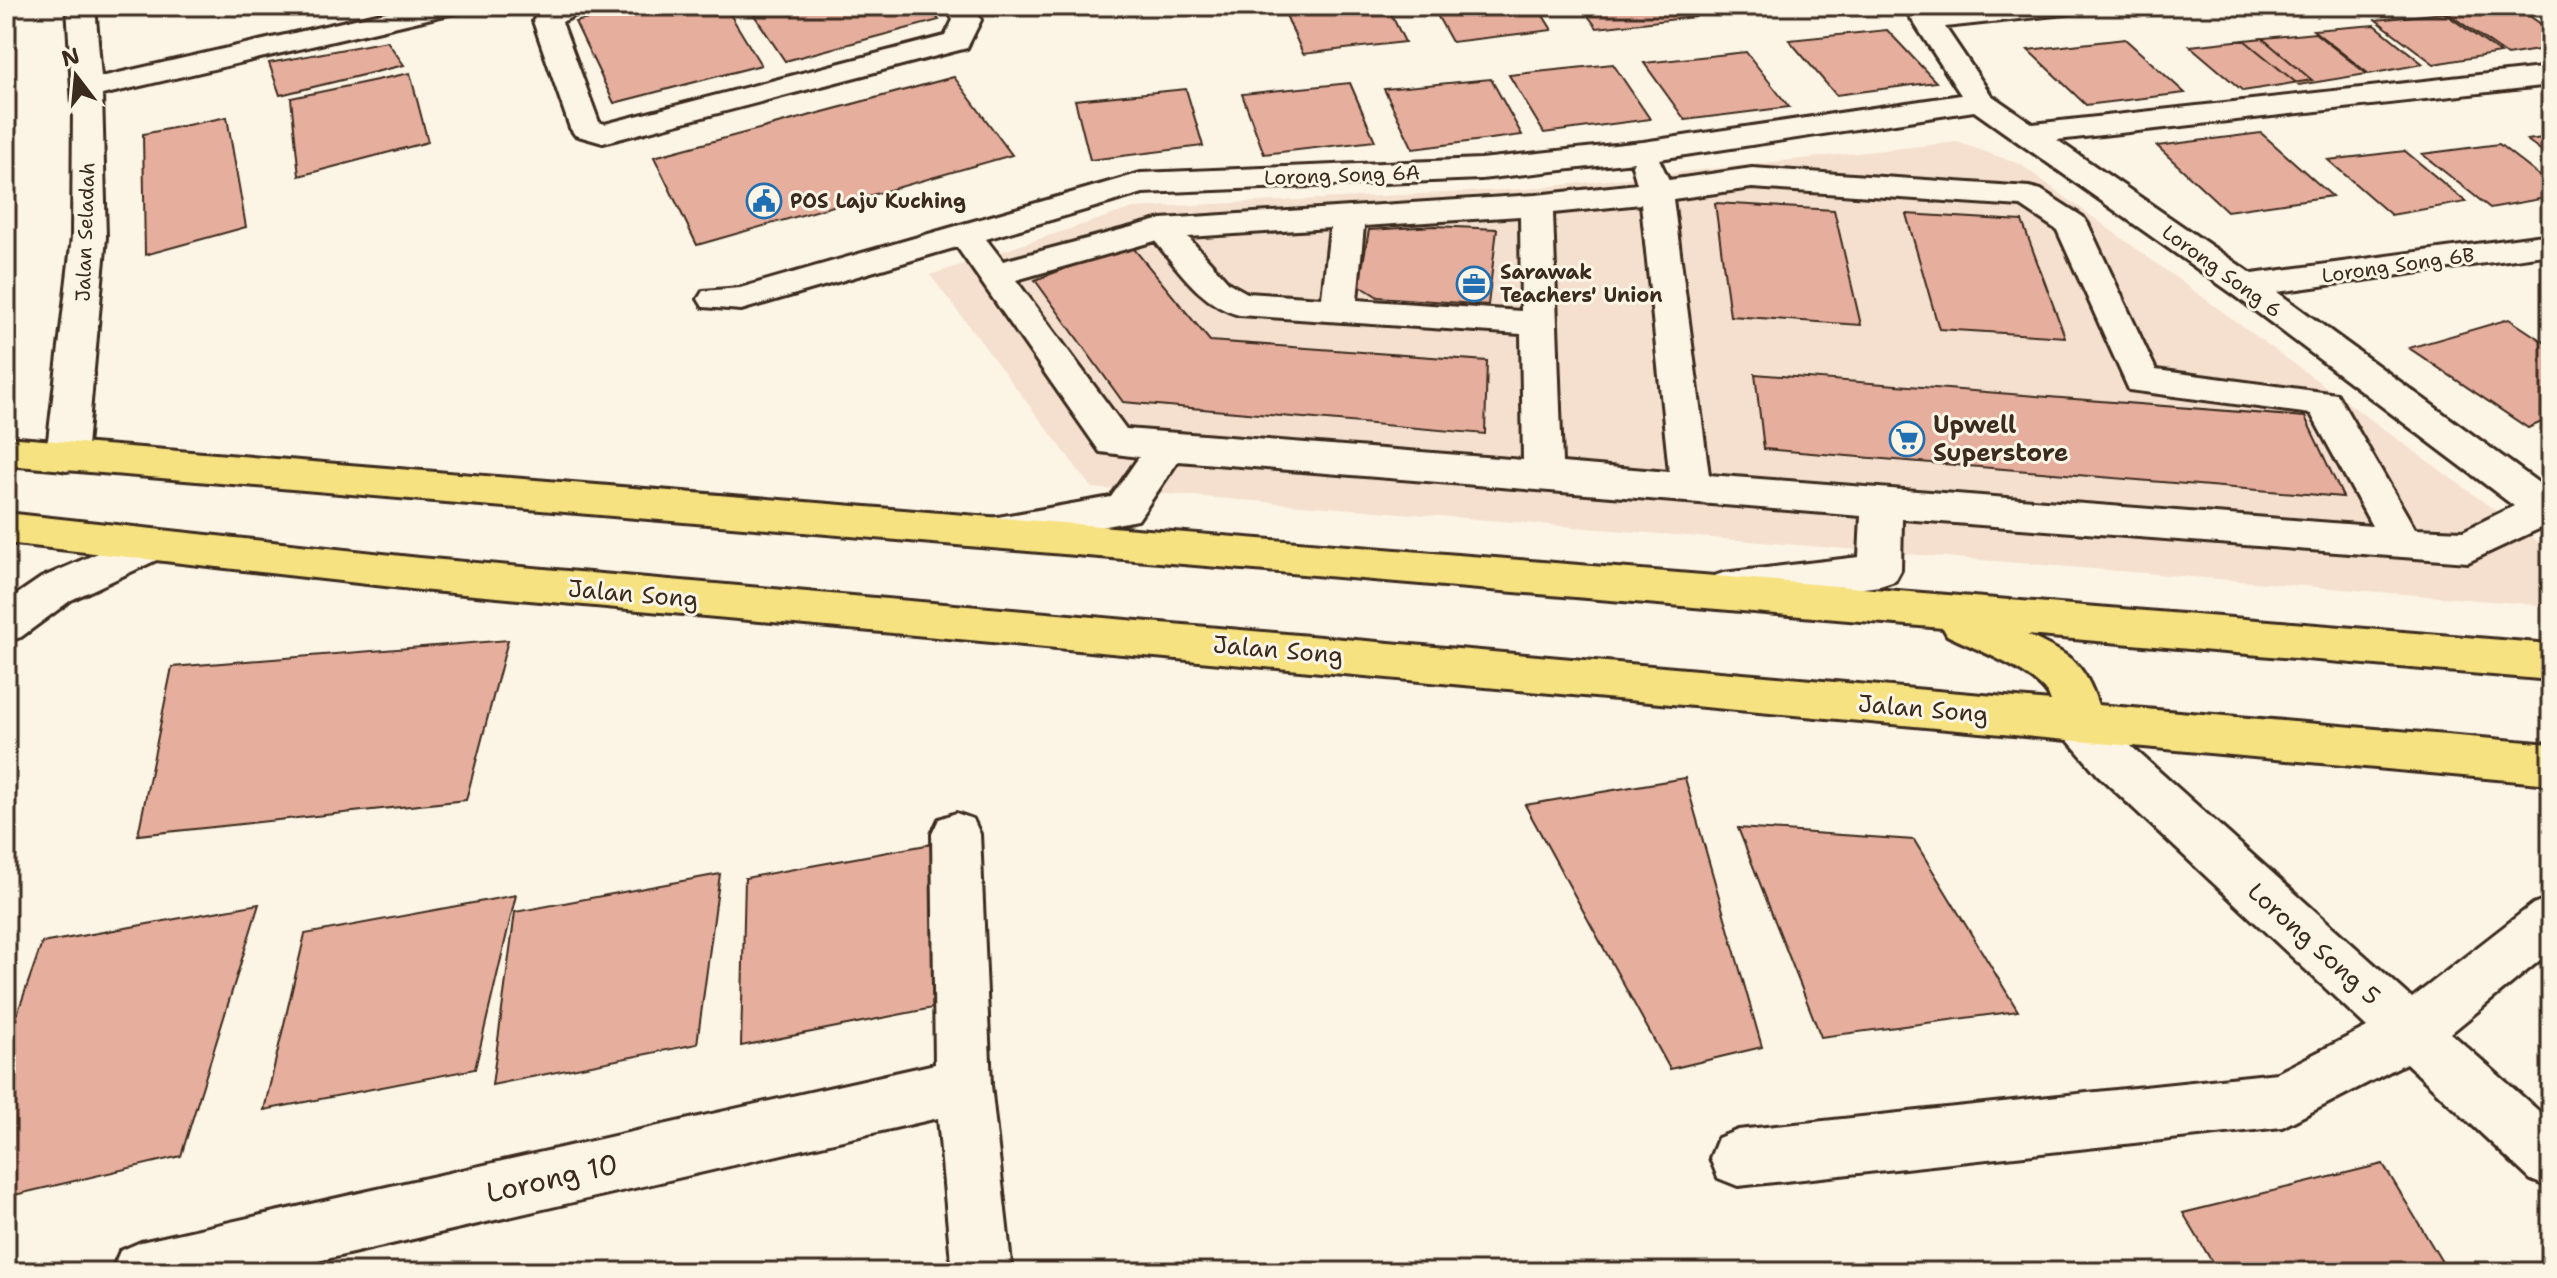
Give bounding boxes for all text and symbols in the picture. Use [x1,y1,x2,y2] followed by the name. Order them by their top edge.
[36,36,116,116] north arrow
[58,41,83,74] text: N
[1263,159,1421,191] street label: Lorong Song 6A
[70,162,100,302] street label: Jalan Seladah
[745,182,783,220] public building icon: POS Laju Kuching
[790,188,966,214] place label: POS Laju Kuching
[2157,219,2287,323] street label: Lorong Song 6
[2320,241,2476,289] street label: Lorong Song 6B
[1500,259,1663,308] place label: Sarawak Teachers' Union
[1455,265,1493,303] office icon: Sarawak Teachers' Union
[1933,409,2068,469] place label: Upwell Superstore
[1888,420,1926,458] supermarket icon: Upwell Superstore
[567,572,699,616] street label: Jalan Song
[1212,628,1344,672] street label: Jalan Song
[1857,687,1989,731] street label: Jalan Song
[2241,876,2387,1012] street label: Lorong Song 5
[482,1144,622,1212] street label: Lorong 10

